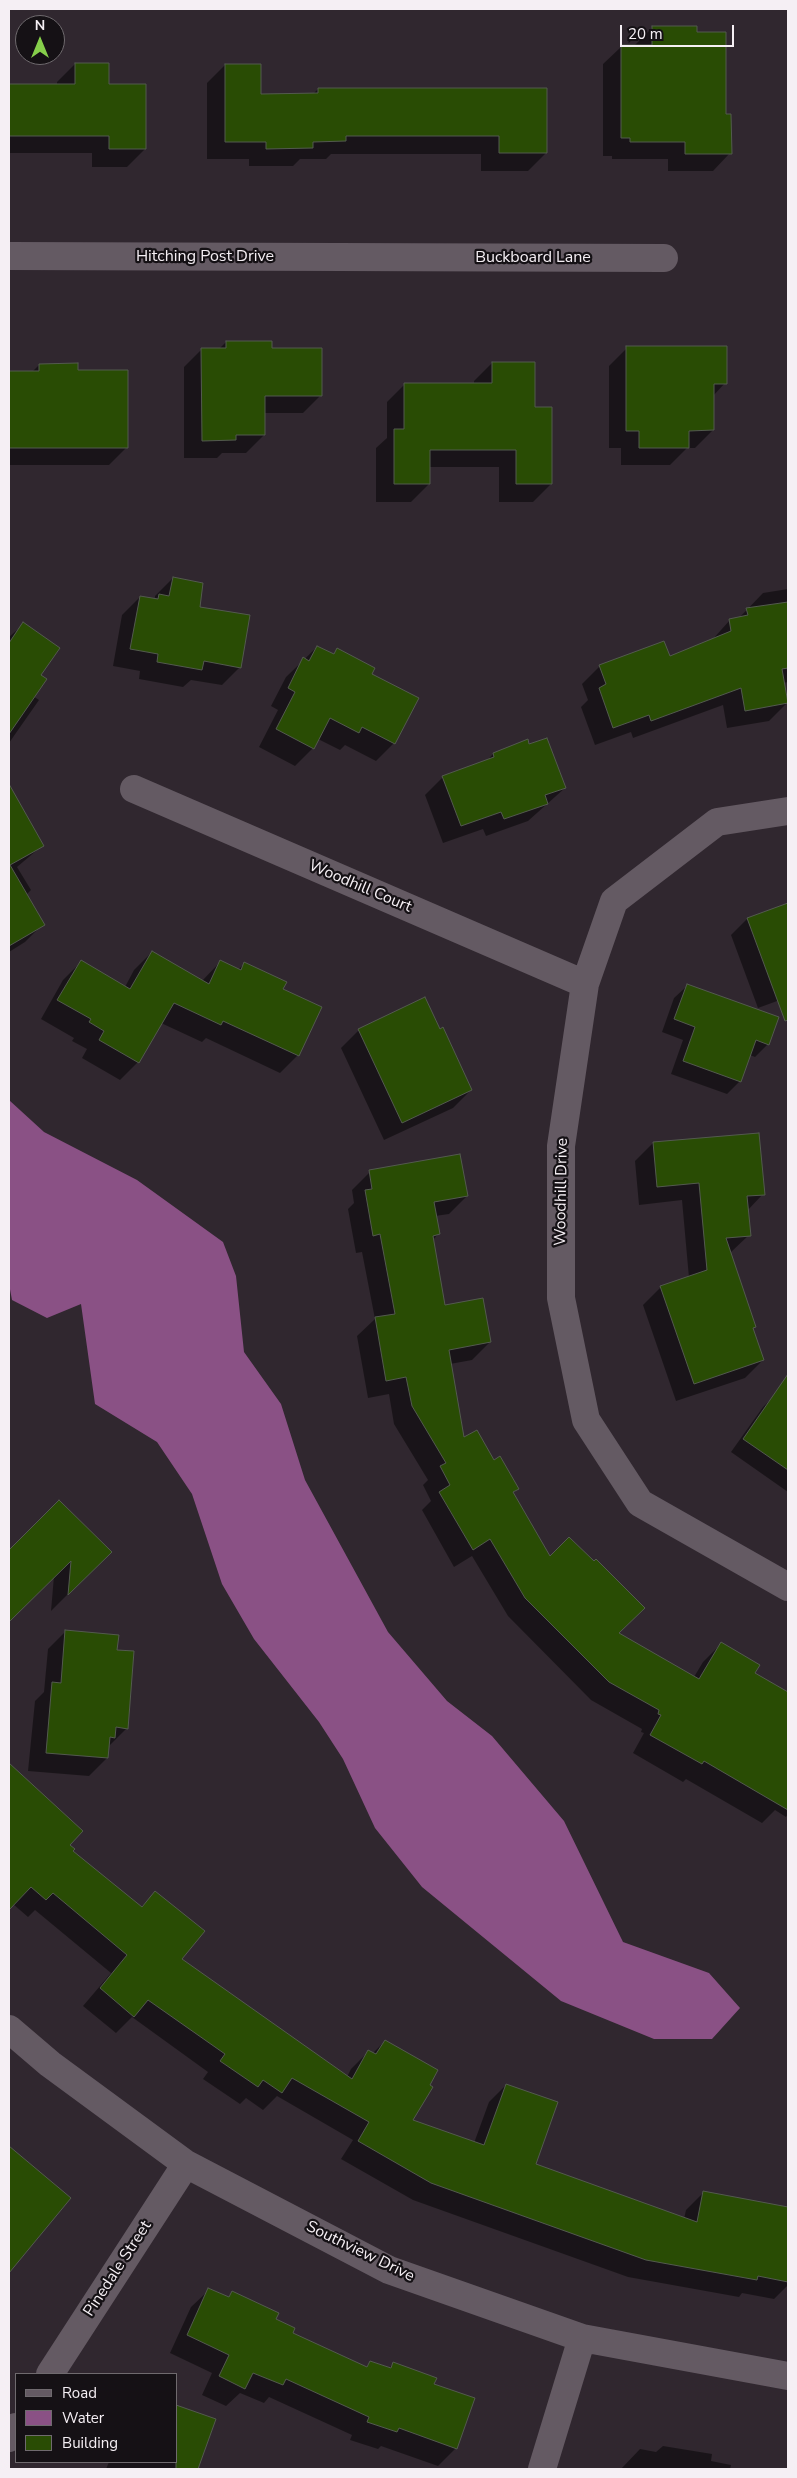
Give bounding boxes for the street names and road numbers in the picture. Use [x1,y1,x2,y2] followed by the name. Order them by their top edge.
[136,247,274,267] street label: Hitching Post Drive
[475,248,591,268] street label: Buckboard Lane
[306,857,414,917] street label: Woodhill Court
[551,1138,573,1246] street label: Woodhill Drive
[303,2217,417,2287] street label: Southview Drive
[80,2218,156,2320] street label: Pinedale Street

